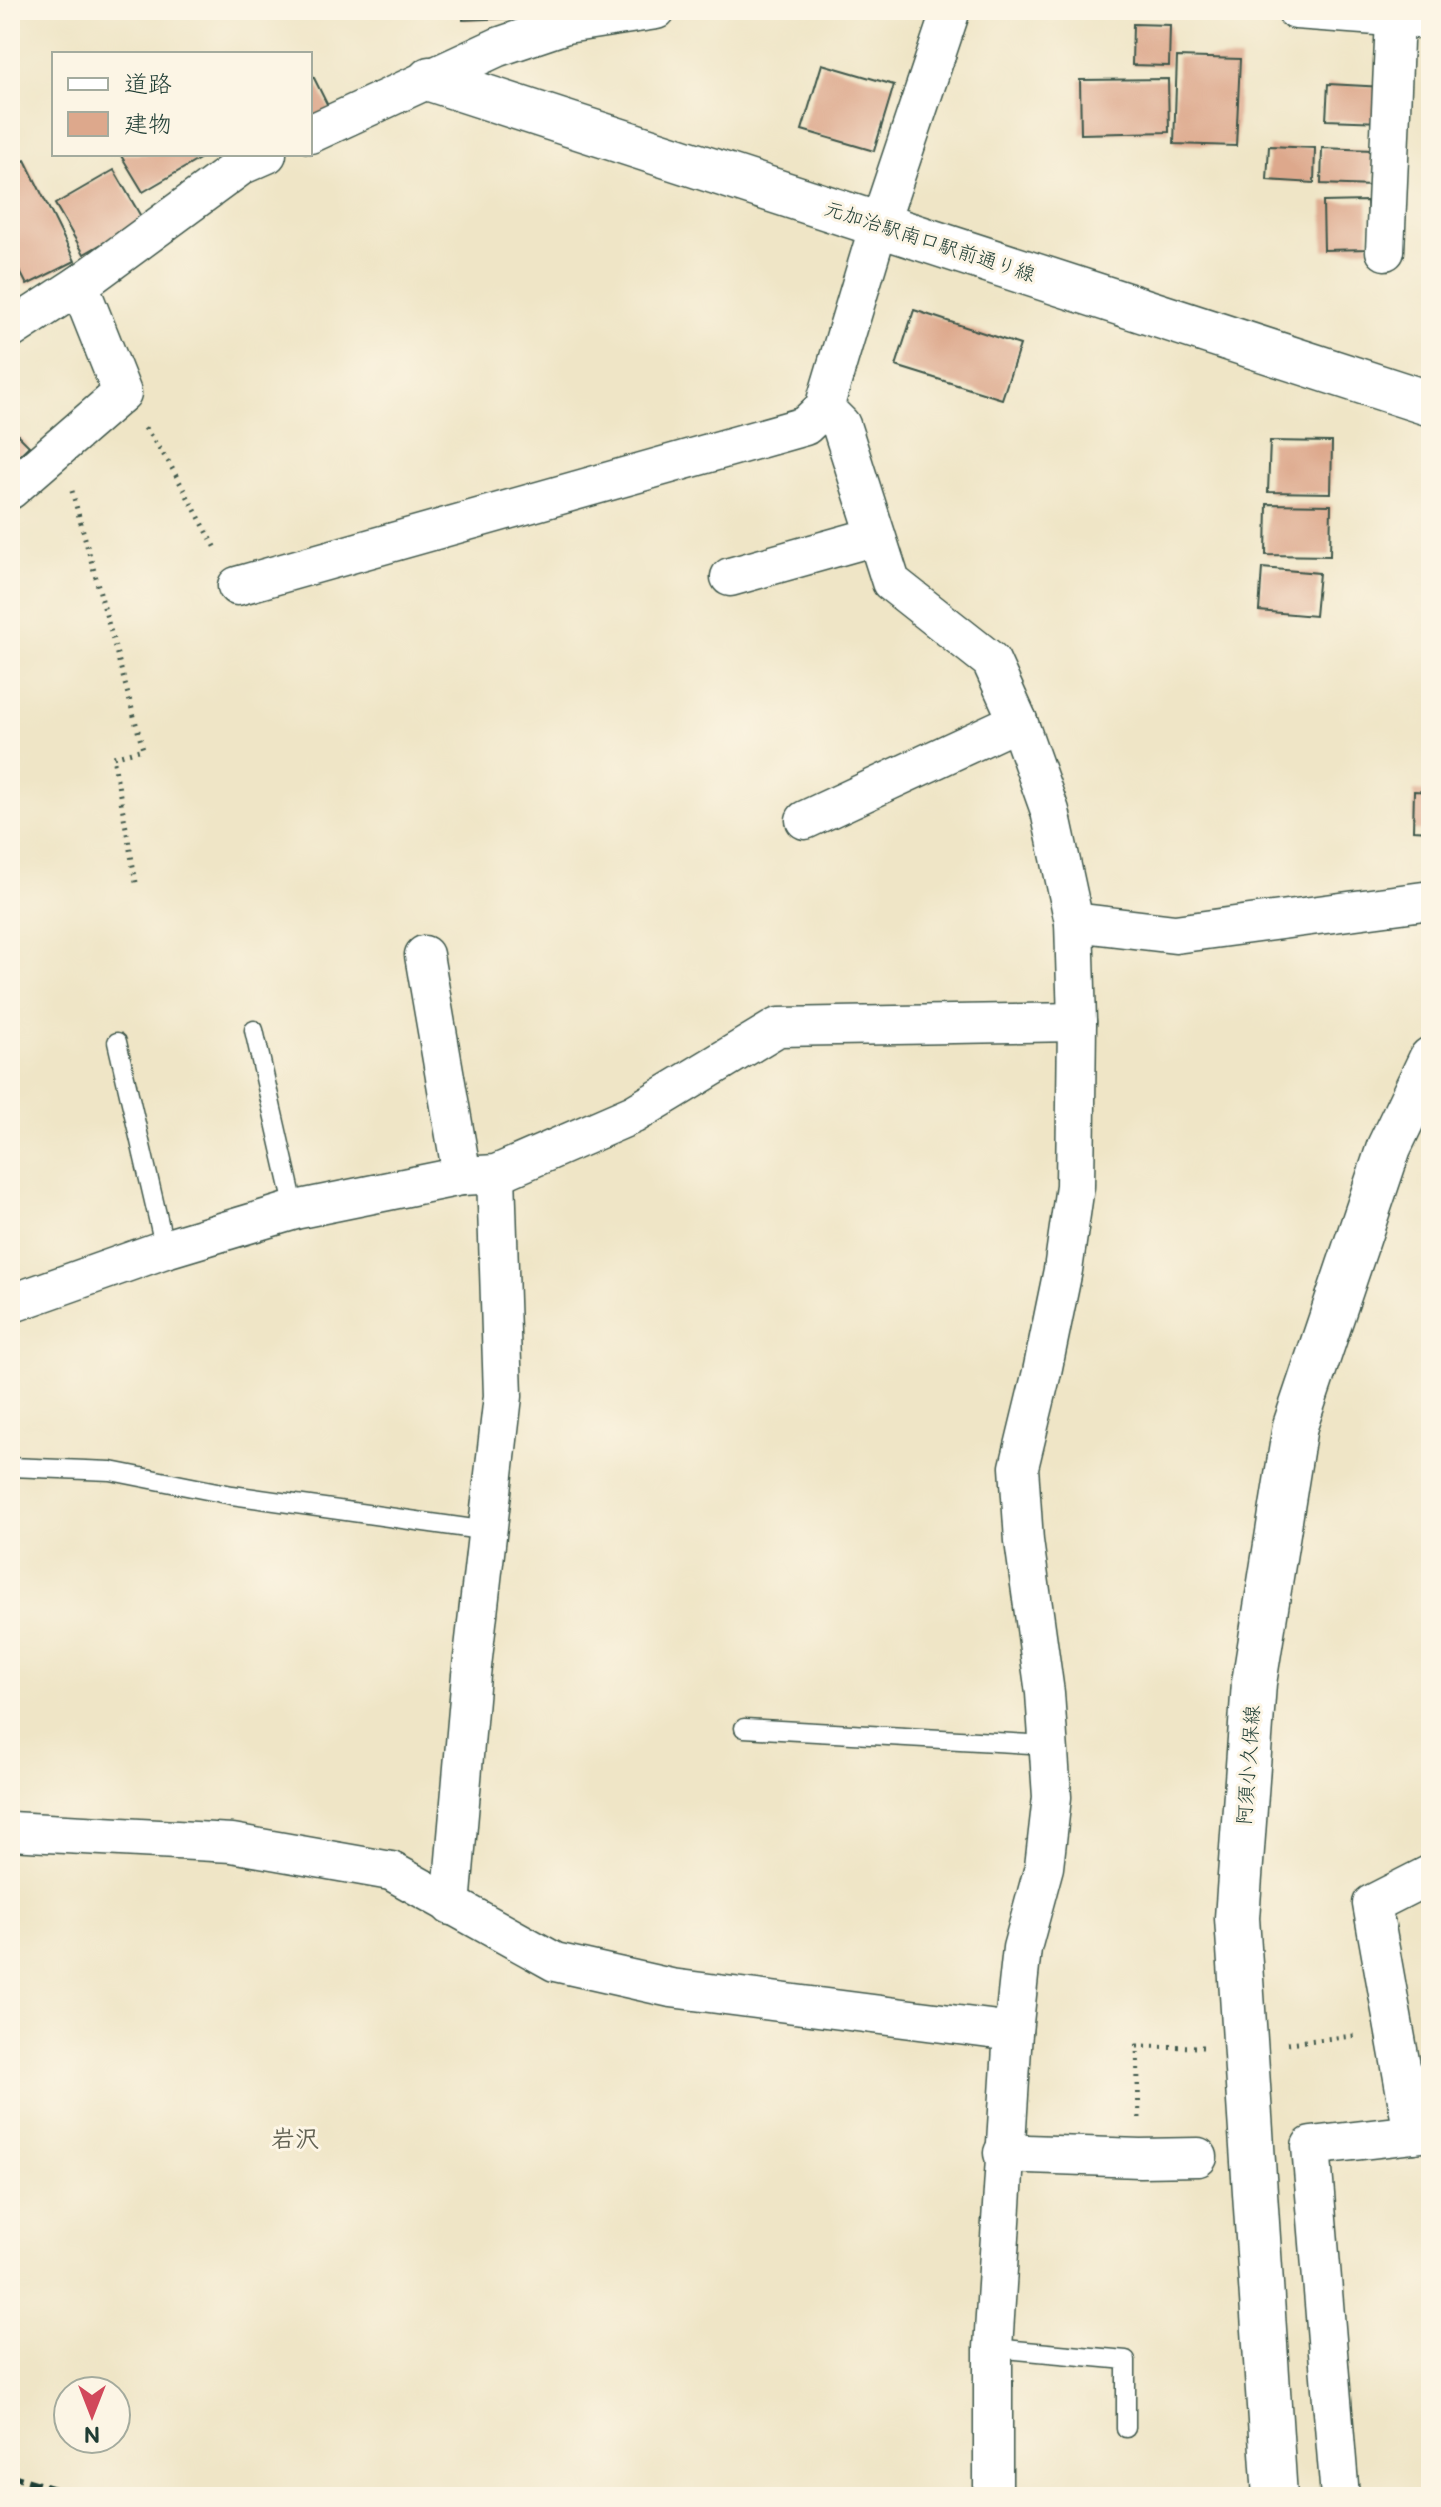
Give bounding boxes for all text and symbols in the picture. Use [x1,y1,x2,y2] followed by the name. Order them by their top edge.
[52,52,312,156] legend
[124,70,172,99] text: 道路
[124,110,172,139] text: 建物
[821,197,1038,287] street label: 元加治駅南口駅前通り線
[1233,1704,1265,1826] street label: 阿須小久保線
[271,2125,319,2154] district label: 岩沢
[52,2375,132,2455] north arrow
[84,2420,100,2447] text: N

